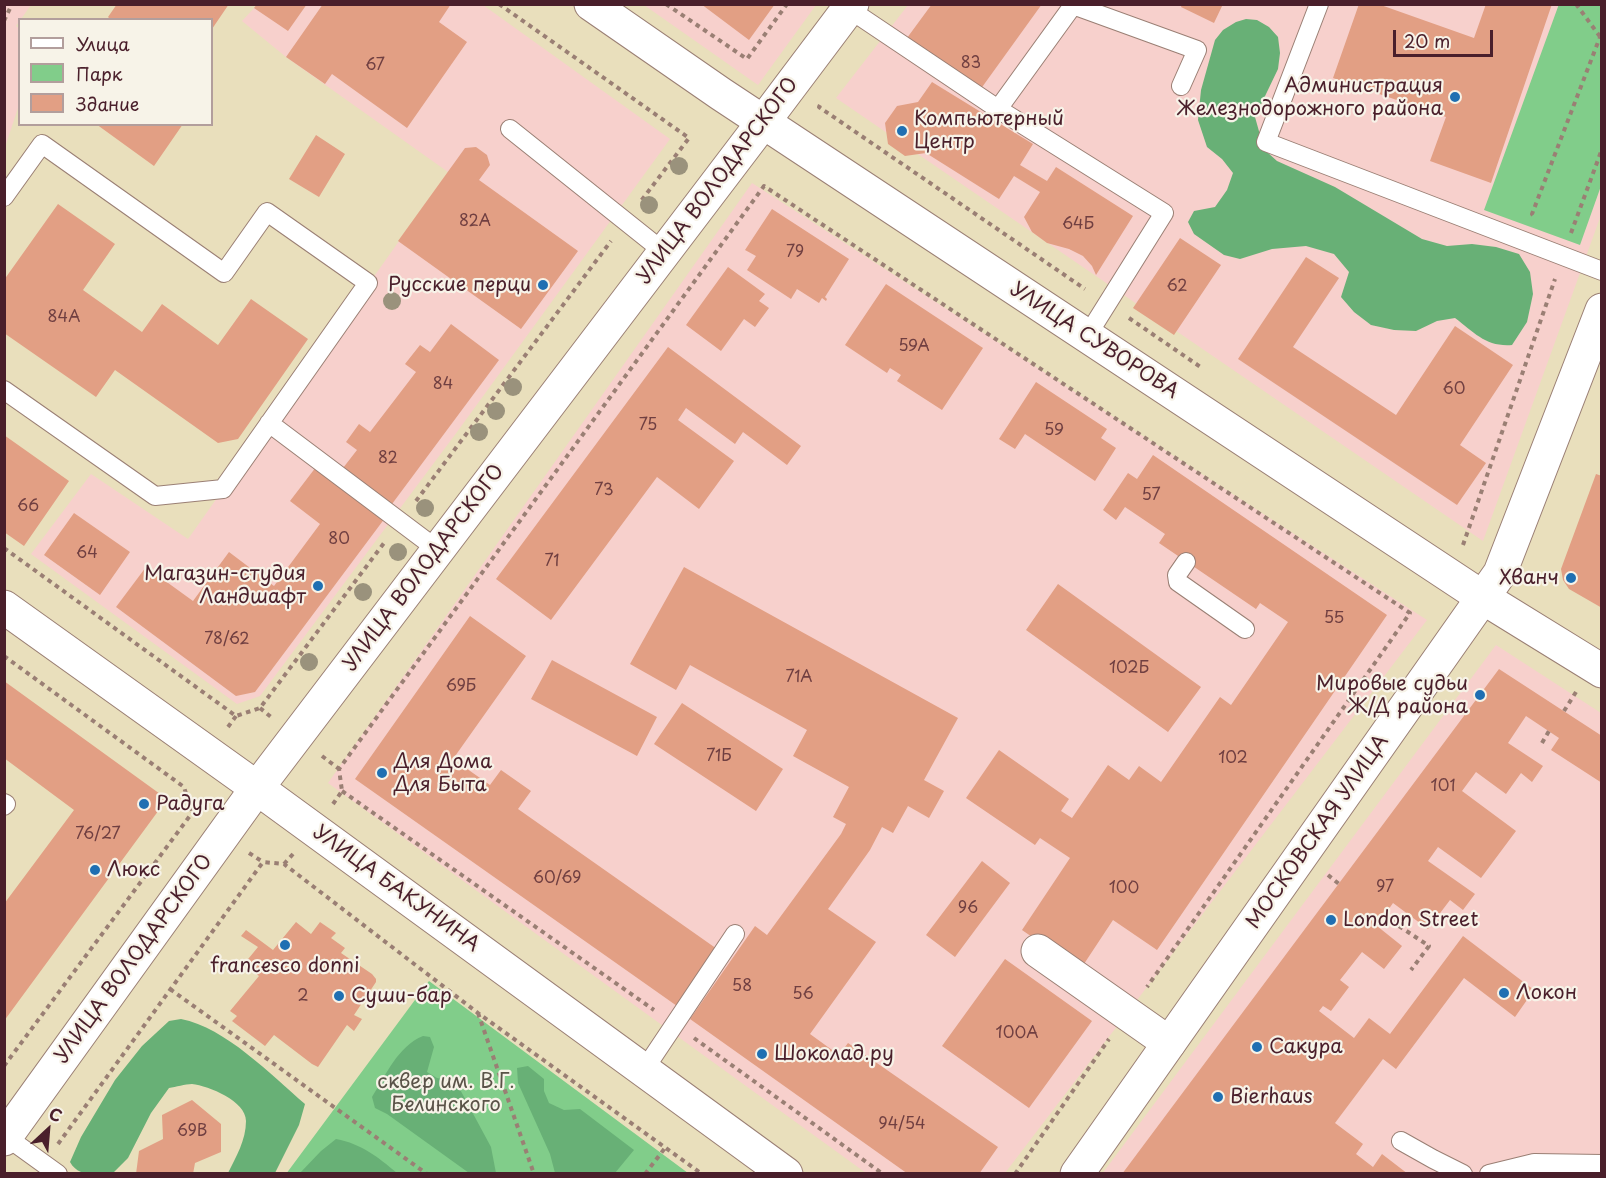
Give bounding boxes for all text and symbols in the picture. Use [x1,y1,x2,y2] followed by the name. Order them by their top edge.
[18,18,213,126] legend
[1396,18,1496,56] scale bar
[1404,27,1450,54] text: 20 m
[76,30,130,57] text: Улица
[961,54,981,74] house number: 83
[365,56,385,76] house number: 67
[76,60,122,87] text: Парк
[633,73,803,289] street label: УЛИЦА ВОЛОДАРСКОГО
[1176,74,1443,121] place label: Администрация Железнодорожного района
[76,90,139,117] text: Здание
[1448,90,1462,104] marker: Администрация Железнодорожного района
[914,107,1064,154] place label: Компьютерный Центр
[895,124,909,138] marker: Компьютерный Центр
[459,212,491,232] house number: 82А
[1062,215,1094,235] house number: 64Б
[786,243,804,263] house number: 79
[388,273,531,297] place label: Русские перци
[1166,277,1188,297] house number: 62
[536,278,550,292] marker: Русские перци
[1005,278,1183,404] street label: УЛИЦА СУВОРОВА
[48,308,80,328] house number: 84А
[898,337,930,357] house number: 59А
[433,375,453,395] house number: 84
[1443,380,1465,400] house number: 60
[639,416,657,436] house number: 75
[1044,421,1064,441] house number: 59
[378,449,398,469] house number: 82
[339,460,509,676] street label: УЛИЦА ВОЛОДАРСКОГО
[594,481,614,501] house number: 73
[1141,486,1161,506] house number: 57
[17,497,39,517] house number: 66
[328,530,350,550] house number: 80
[76,544,98,564] house number: 64
[545,552,559,572] house number: 71
[144,562,306,609] place label: Магазин-студия Ландшафт
[1499,566,1559,590] place label: Хванч
[1564,571,1578,585] marker: Хванч
[311,579,325,593] marker: Магазин-студия Ландшафт
[1324,609,1344,629] house number: 55
[204,630,250,650] house number: 78/62
[1109,659,1149,679] house number: 102Б
[785,668,813,688] house number: 71А
[1316,672,1468,719] place label: Мировые судьи Ж/Д района
[446,677,476,697] house number: 69Б
[1473,688,1487,702] marker: Мировые судьи Ж/Д района
[1242,730,1394,934] street label: МОСКОВСКАЯ УЛИЦА
[706,747,732,767] house number: 71Б
[1218,749,1248,769] house number: 102
[394,750,492,797] place label: Для Дома Для Быта
[375,766,389,780] marker: Для Дома Для Быта
[1431,777,1455,797] house number: 101
[156,792,224,816] place label: Радуга
[137,797,151,811] marker: Радуга
[308,821,484,957] street label: УЛИЦА БАКУНИНА
[75,825,121,845] house number: 76/27
[50,850,218,1068] street label: УЛИЦА ВОЛОДАРСКОГО
[107,858,160,882] place label: Люкс
[88,863,102,877] marker: Люкс
[533,869,581,889] house number: 60/69
[1376,878,1394,898] house number: 97
[1109,879,1139,899] house number: 100
[958,899,978,919] house number: 96
[1343,908,1478,932] place label: London Street
[1324,913,1338,927] marker: London Street
[278,938,292,952] marker: francesco donni
[210,954,360,978] place label: francesco donni
[732,977,752,997] house number: 58
[1516,981,1577,1005] place label: Локон
[351,984,452,1008] place label: Суши-бар
[792,985,814,1005] house number: 56
[1497,986,1511,1000] marker: Локон
[297,987,309,1007] house number: 2
[332,989,346,1003] marker: Суши-бар
[996,1024,1038,1044] house number: 100А
[1269,1035,1343,1059] place label: Сакура
[1250,1040,1264,1054] marker: Сакура
[774,1042,894,1066] place label: Шоколад.ру
[755,1047,769,1061] marker: Шоколад.ру
[377,1070,515,1117] park label: сквер им. В.Г. Белинского
[1230,1085,1313,1109] place label: Bierhaus
[1211,1090,1225,1104] marker: Bierhaus
[18,1100,78,1160] north arrow
[45,1100,67,1127] text: С
[878,1115,926,1135] house number: 94/54
[177,1122,207,1142] house number: 69В

